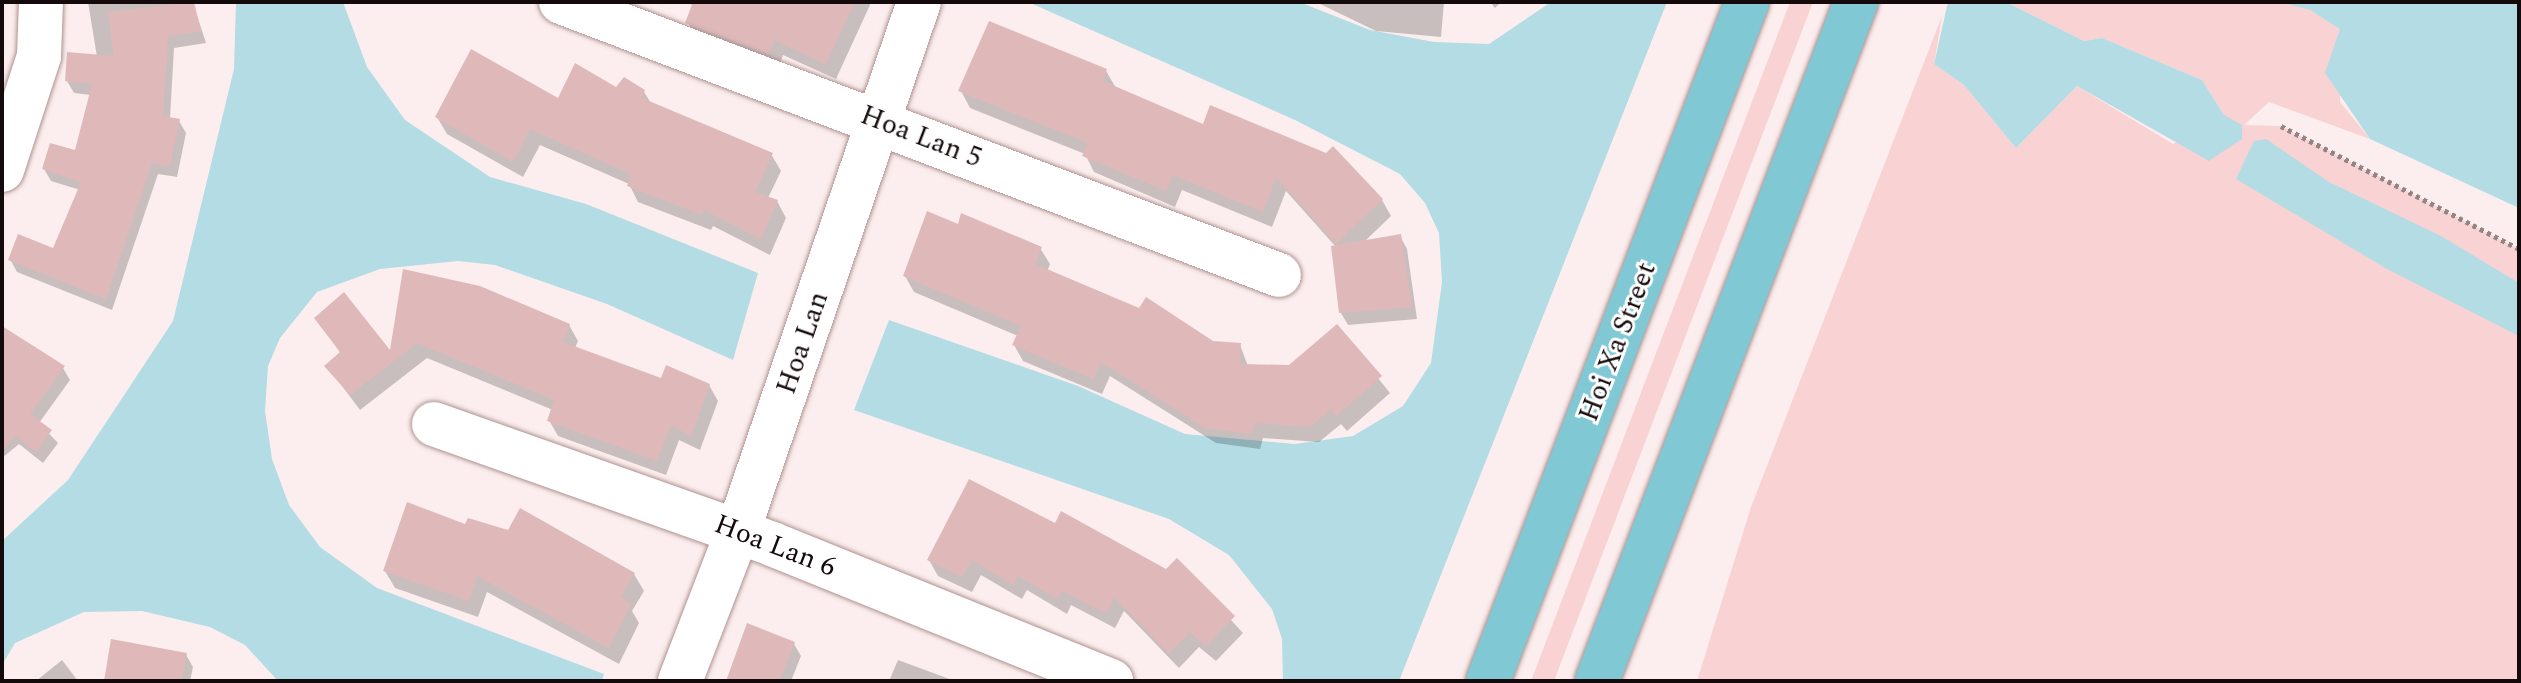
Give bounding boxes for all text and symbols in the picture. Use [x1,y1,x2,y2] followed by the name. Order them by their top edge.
[856,99,986,175] street label: Hoa Lan 5
[1572,258,1664,426] street label: Hoi Xa Street
[770,287,836,399] street label: Hoa Lan
[710,508,840,584] street label: Hoa Lan 6

